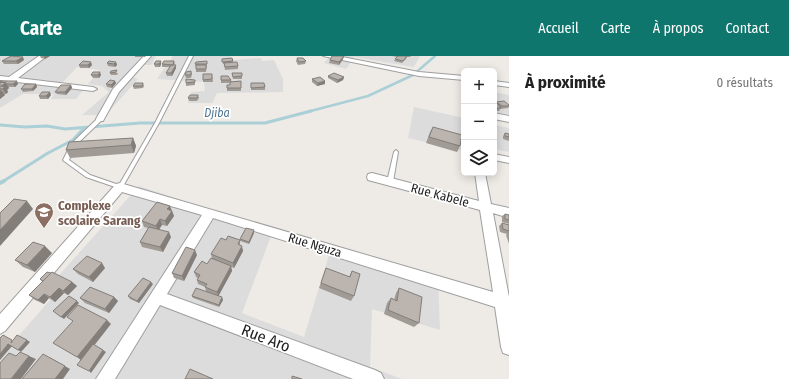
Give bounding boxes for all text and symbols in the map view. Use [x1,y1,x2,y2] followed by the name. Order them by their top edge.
[20,17,62,40] text: Carte
[538,20,579,37] text: Accueil
[601,20,631,37] text: Carte
[653,20,704,37] text: À propos
[726,20,769,37] text: Contact
[461,68,497,176] map controls
[461,68,497,104] button: +
[525,72,606,93] text: À proximité
[716,75,773,90] text: 0 résultats
[461,104,497,140] button: −
[204,106,230,120] water label: Djiba
[461,140,497,176] button: layers
[409,180,471,210] street label: Rue Kabele
[58,198,141,228] place label: Complexe scolaire Sarang
[33,201,55,229] school or university icon: Complexe scolaire Sarang
[286,230,344,260] street label: Rue Nguza
[239,320,293,356] street label: Rue Aro

